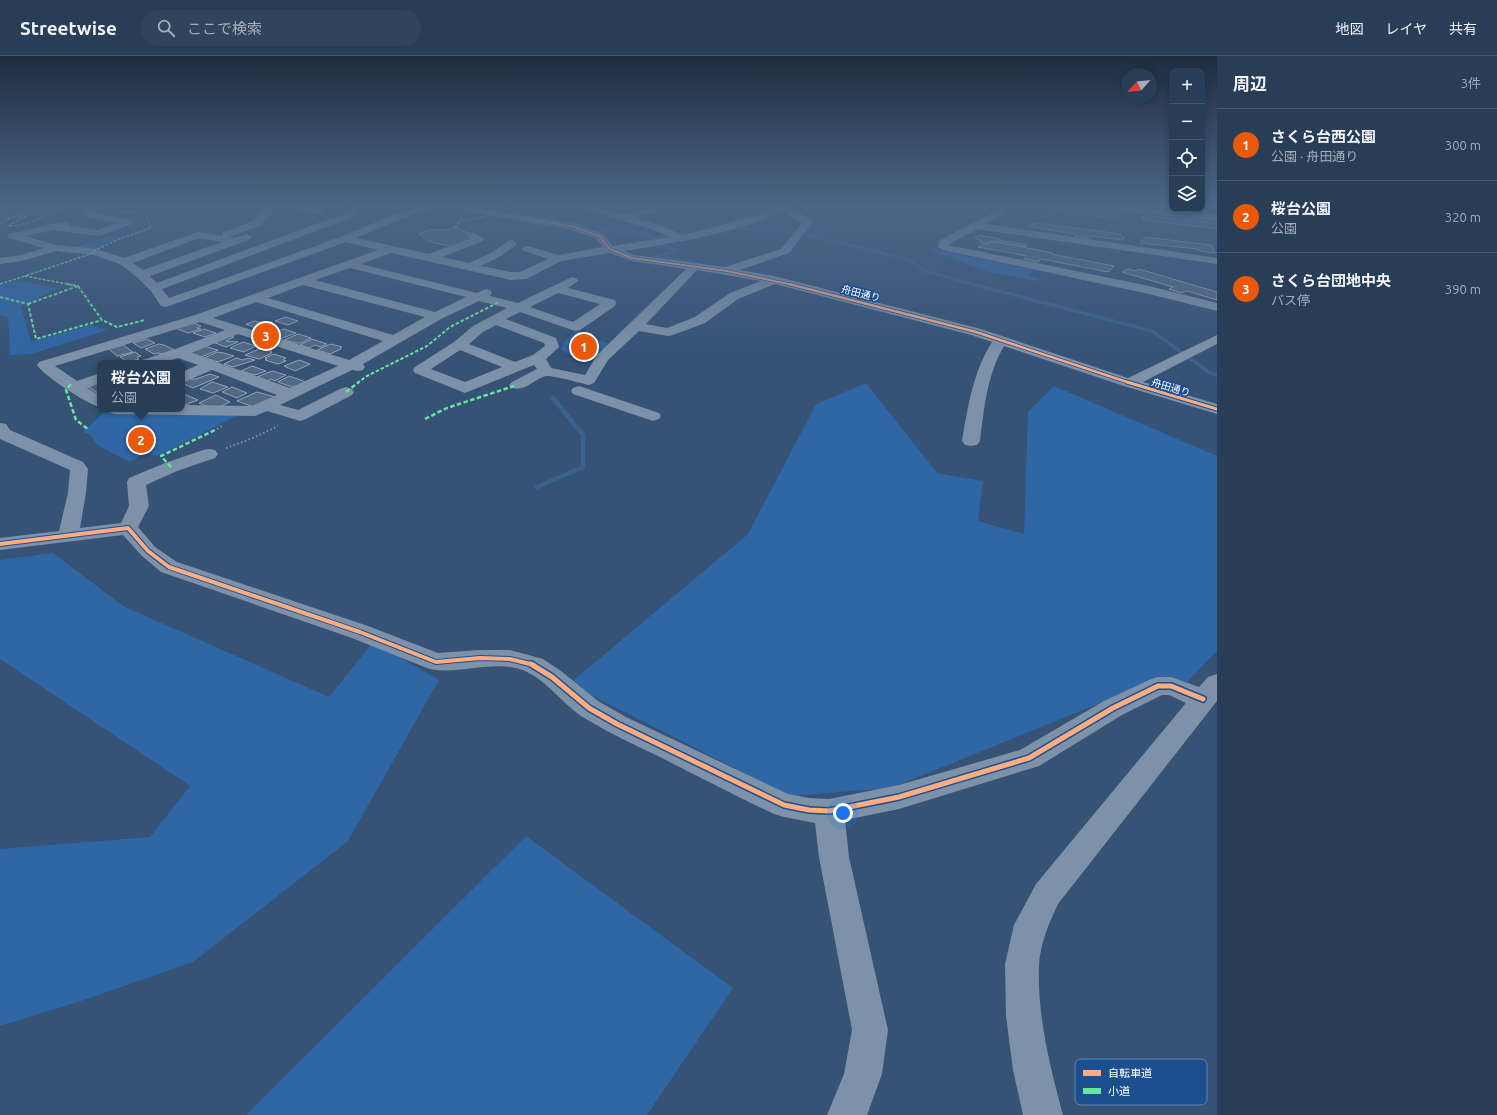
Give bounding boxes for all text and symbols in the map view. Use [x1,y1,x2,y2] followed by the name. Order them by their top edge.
[141,10,421,46] search box
[20,17,117,39] text: Streetwise
[155,17,177,39] icon: search
[187,20,262,37] text: ここで検索
[1335,21,1363,37] text: 地図
[1385,21,1427,37] text: レイヤ
[1449,21,1477,37] text: 共有
[1121,68,1157,104] north arrow
[1169,68,1205,212] map controls
[1169,68,1205,104] button: +
[1233,74,1267,93] text: 周辺
[1461,76,1481,90] text: 3件
[1169,104,1205,140] button: −
[1271,128,1376,145] text: さくら台西公園
[1242,138,1250,152] text: 1
[1445,138,1481,152] text: 300 m
[1169,140,1205,176] button: locate
[1271,149,1358,163] text: 公園 · 舟田通り
[1169,176,1205,212] button: layers
[1271,200,1331,217] text: 桜台公園
[1242,210,1250,224] text: 2
[1445,210,1481,224] text: 320 m
[1271,221,1297,235] text: 公園
[1271,272,1391,289] text: さくら台団地中央
[1242,282,1250,296] text: 3
[1445,282,1481,296] text: 390 m
[840,283,882,304] street label: 舟田通り
[1271,293,1310,307] text: バス停
[253,321,279,351] pin: 3
[571,332,597,362] pin: 1
[97,360,185,412] popup
[111,369,171,386] text: 桜台公園
[1150,376,1192,399] street label: 舟田通り
[111,390,137,404] text: 公園
[128,425,154,455] pin: 2
[833,803,853,823] your location
[1075,1059,1207,1105] legend
[1108,1067,1152,1079] text: 自転車道
[1108,1085,1130,1097] text: 小道

